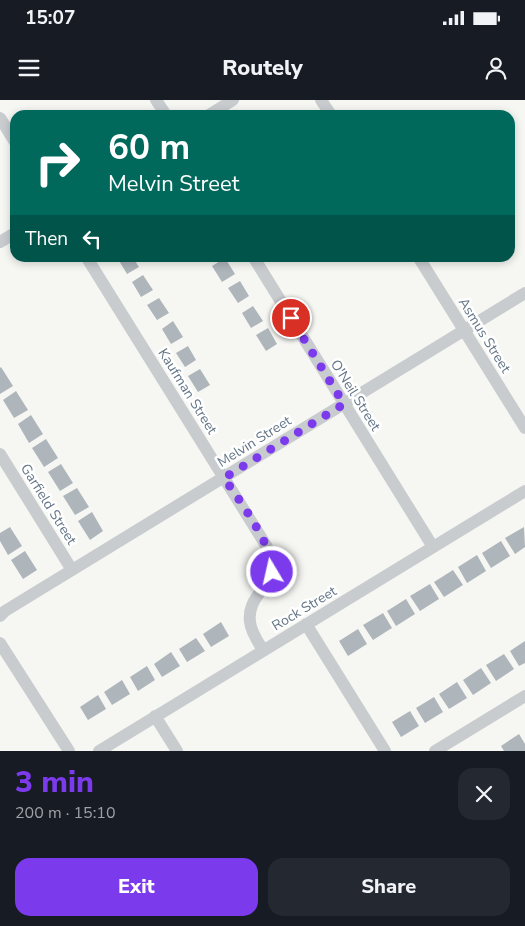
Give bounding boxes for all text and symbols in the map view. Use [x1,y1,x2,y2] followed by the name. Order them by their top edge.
[25,5,75,31] text: 15:07
[222,53,303,83] text: Routely
[15,54,43,82] icon: menu
[482,54,510,82] icon: person
[108,124,190,171] text: 60 m
[25,130,90,195] icon: right
[108,169,239,199] text: Melvin Street
[78,225,106,253] icon: left
[25,226,68,252] text: Then
[454,294,515,377] street label: Asmus Street
[270,297,312,339] pin
[277,304,305,332] icon: arrive
[154,345,222,438] street label: Kaufman Street
[326,356,385,435] street label: O'Neil Street
[214,411,295,472] street label: Melvin Street
[16,460,81,549] street label: Garfield Street
[245,545,297,597] position arrow
[268,582,340,635] street label: Rock Street
[15,762,94,803] text: 3 min
[458,768,510,820] button: close
[15,802,116,824] text: 200 m · 15:10
[15,858,258,916] button: Exit
[268,858,510,916] button: Share

